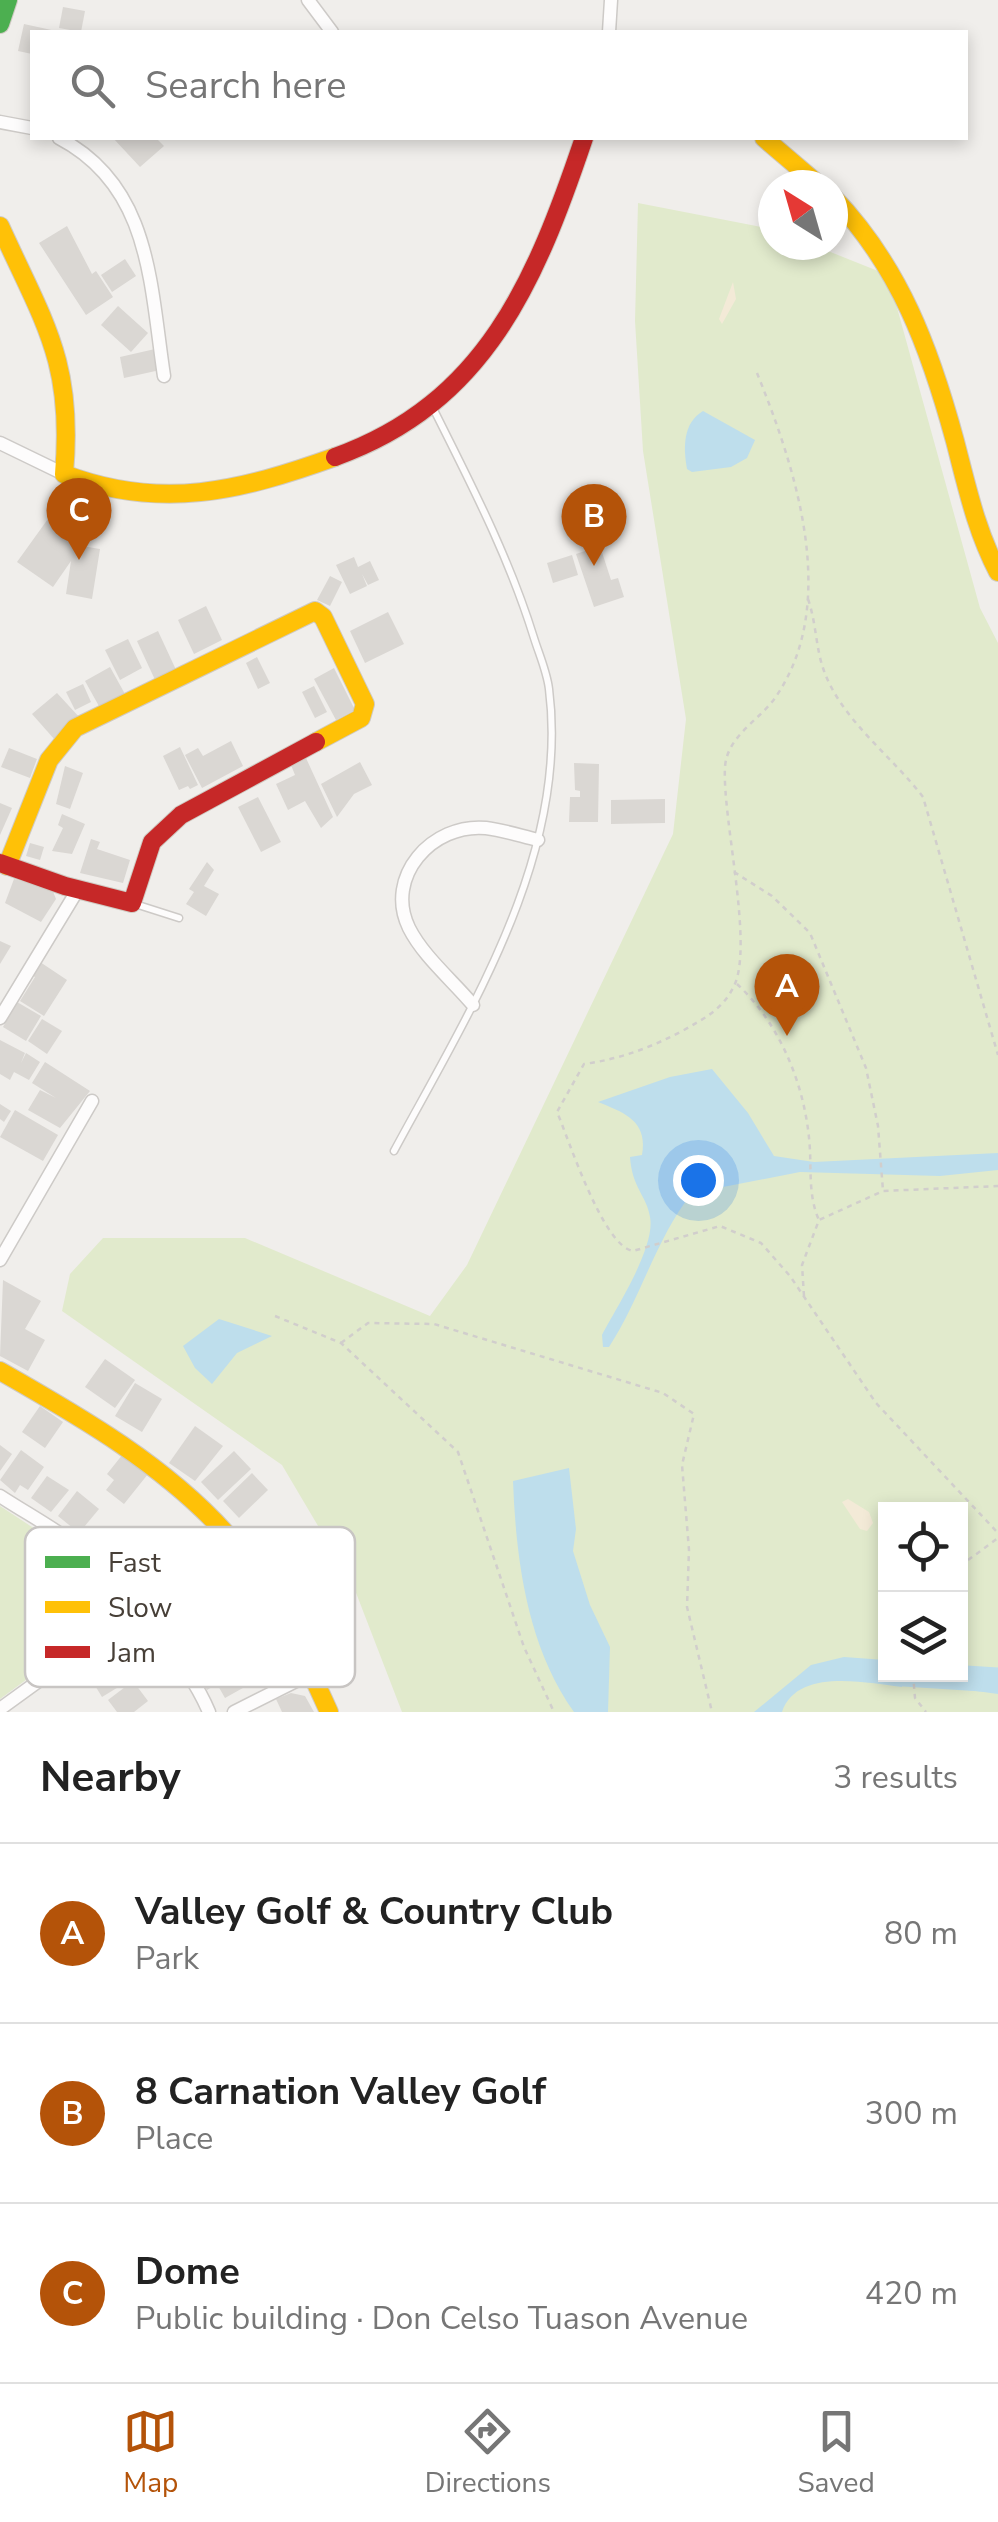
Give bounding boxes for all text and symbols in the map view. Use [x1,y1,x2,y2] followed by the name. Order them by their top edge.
[30,30,968,140] search box
[65,58,120,113] icon: search
[145,60,346,111] text: Search here
[758,170,848,260] north arrow
[46,478,112,560] pin: C
[562,484,626,566] pin: B
[754,954,820,1036] pin: A
[673,1155,724,1206] your location
[878,1502,968,1682] map controls
[878,1502,968,1592] button: locate
[25,1527,355,1687] legend
[108,1544,161,1582] text: Fast
[108,1589,172,1627] text: Slow
[878,1592,968,1682] button: layers
[107,1634,156,1672] text: Jam
[40,1749,181,1806] text: Nearby
[833,1756,958,1799] text: 3 results
[135,1886,613,1937] text: Valley Golf & Country Club
[61,1912,84,1955] text: A
[884,1912,958,1955] text: 80 m
[135,1937,199,1980] text: Park
[135,2066,546,2117] text: 8 Carnation Valley Golf
[61,2092,84,2135] text: B
[865,2092,958,2135] text: 300 m
[135,2117,213,2160] text: Place
[135,2246,240,2297] text: Dome
[62,2272,83,2315] text: C
[865,2272,958,2315] text: 420 m
[135,2297,748,2340] text: Public building · Don Celso Tuason Avenue
[123,2404,178,2502] tab: Map
[425,2404,551,2502] tab: Directions
[797,2404,875,2502] tab: Saved

